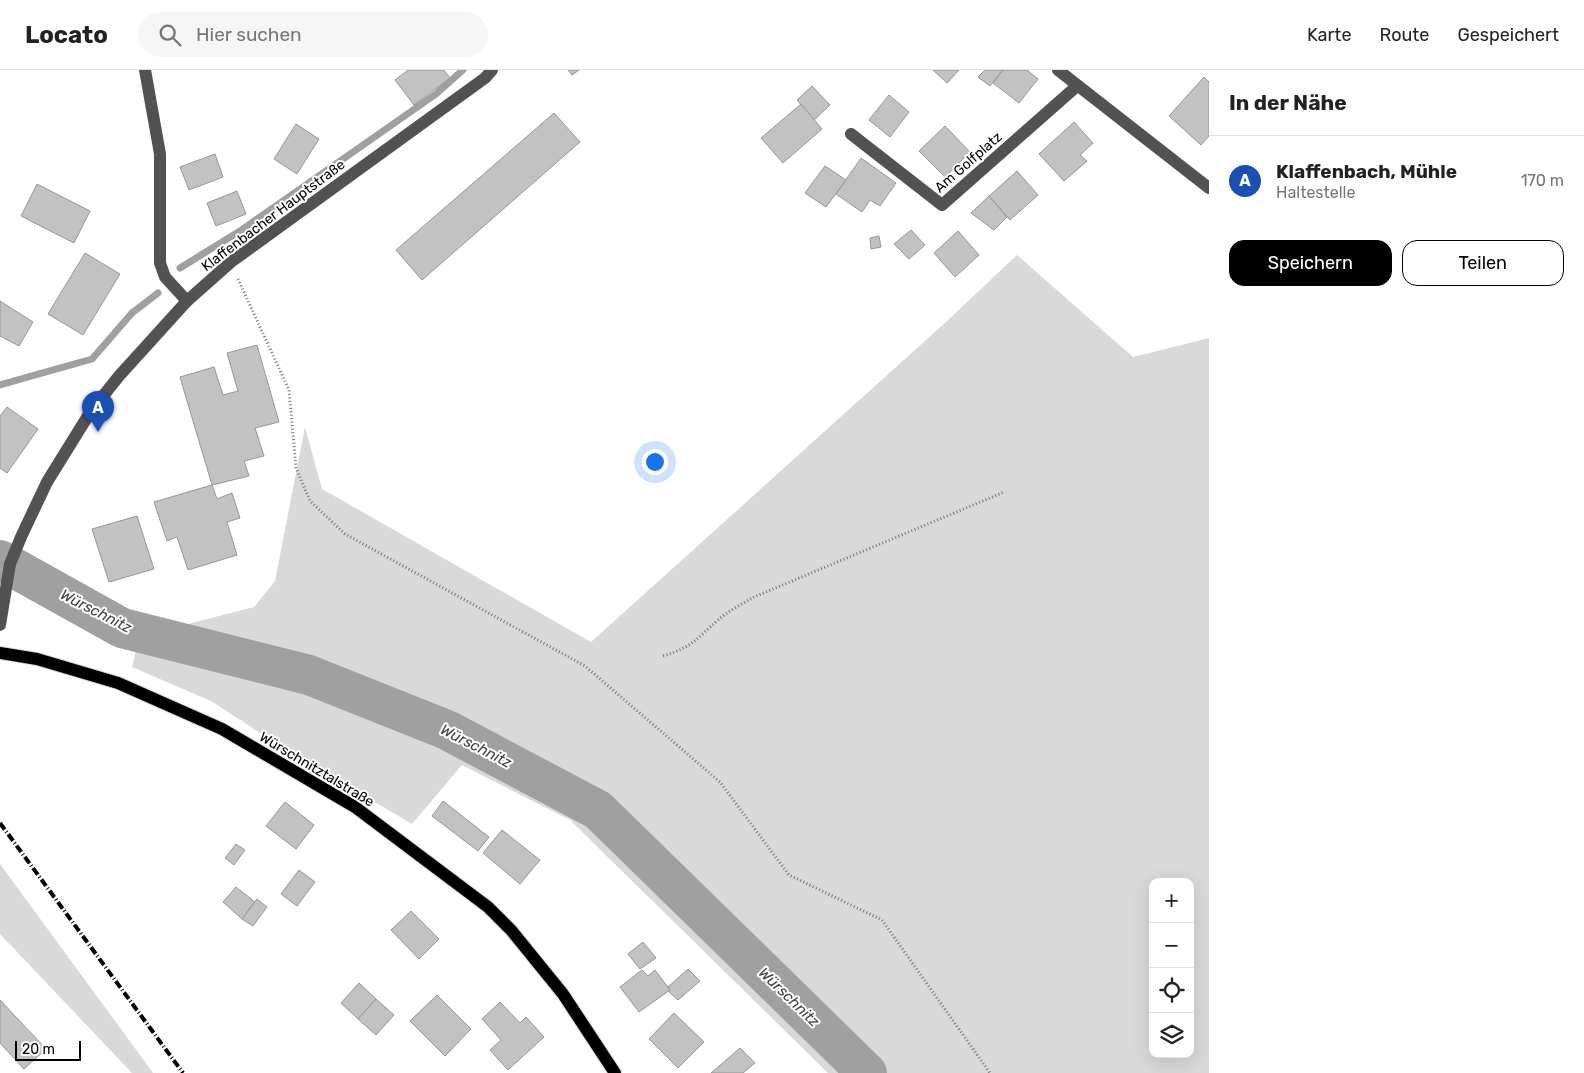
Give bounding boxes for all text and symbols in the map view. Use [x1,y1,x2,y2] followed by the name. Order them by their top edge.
[138,12,488,57] search box
[25,21,108,49] text: Locato
[156,21,184,49] icon: search
[196,23,302,46] text: Hier suchen
[1307,24,1351,46] text: Karte
[1379,24,1429,46] text: Route
[1457,24,1559,46] text: Gespeichert
[1229,90,1347,115] text: In der Nähe
[931,129,1005,196] street label: Am Golfplatz
[198,156,349,275] street label: Klaffenbacher Hauptstraße
[1276,160,1457,183] text: Klaffenbach, Mühle
[1239,171,1251,190] text: A
[1521,171,1564,190] text: 170 m
[1276,183,1355,202] text: Haltestelle
[1229,240,1392,286] button: Speichern
[1402,240,1564,286] button: Teilen
[82,391,114,432] pin: A
[642,449,668,475] your location
[57,585,135,637] water label: Würschnitz
[437,720,515,772] water label: Würschnitz
[256,728,377,811] street label: Würschnitztalstraße
[1149,878,1194,1058] map controls
[1149,878,1194,923] button: +
[1149,923,1194,968] button: −
[755,964,823,1031] water label: Würschnitz
[1149,968,1194,1013] button: locate
[1149,1013,1194,1058] button: layers
[15,1038,81,1061] scale bar
[22,1041,55,1058] text: 20 m

